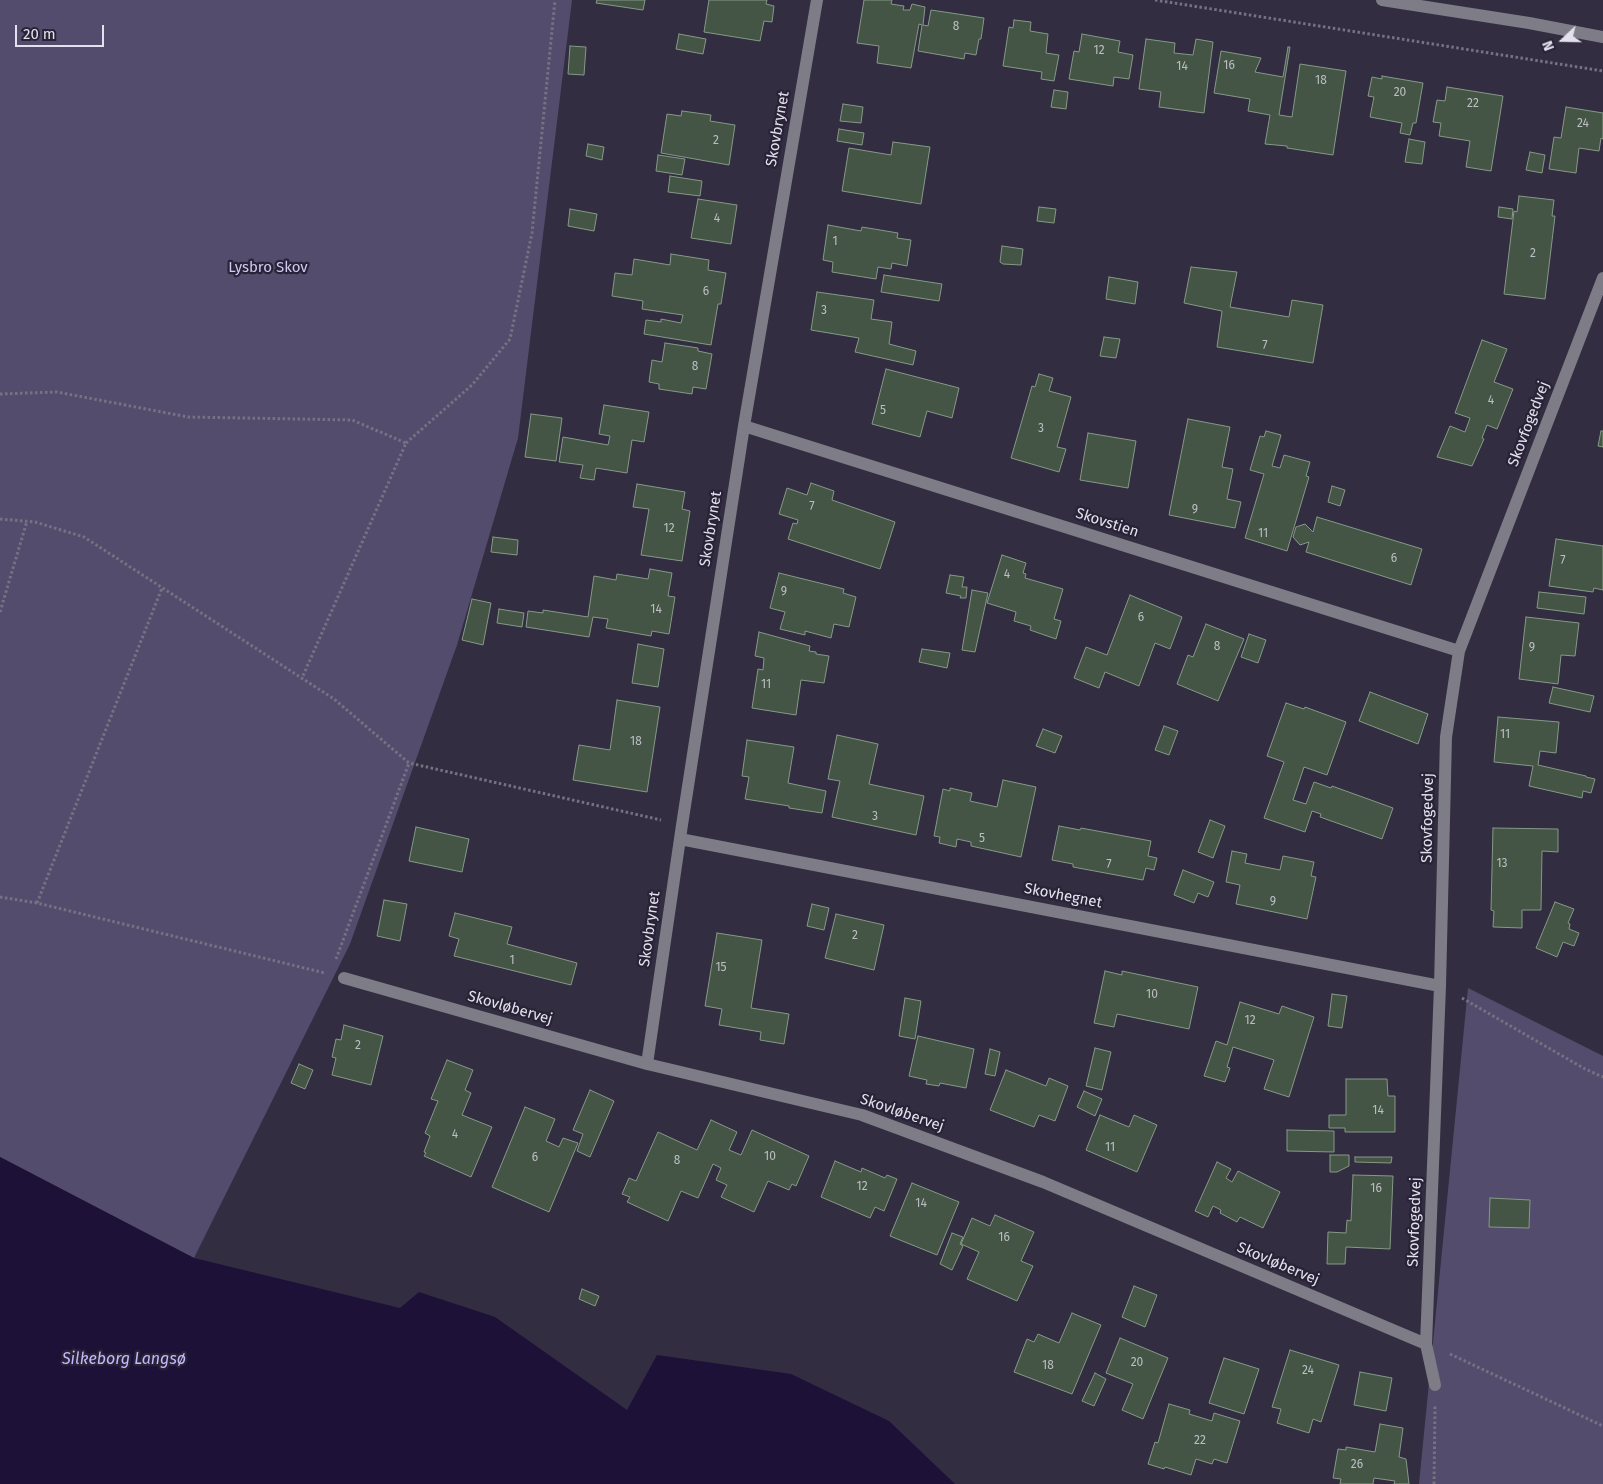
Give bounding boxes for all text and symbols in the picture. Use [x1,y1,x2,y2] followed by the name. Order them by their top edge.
[18,15,106,47] scale bar
[1538,15,1588,65] north arrow
[953,20,959,34] house number: 8
[23,25,56,43] text: 20 m
[1539,38,1558,53] text: N
[1093,44,1105,58] house number: 12
[1223,59,1235,73] house number: 16
[1176,60,1188,74] house number: 14
[1315,74,1327,88] house number: 18
[1394,86,1406,100] house number: 20
[763,90,793,168] street label: Skovbrynet
[1467,97,1479,111] house number: 22
[1577,117,1589,131] house number: 24
[713,134,719,148] house number: 2
[714,212,720,226] house number: 4
[832,235,838,249] house number: 1
[1530,247,1536,261] house number: 2
[228,259,308,277] park label: Lysbro Skov
[703,285,709,299] house number: 6
[821,304,827,318] house number: 3
[1262,339,1268,353] house number: 7
[692,360,698,374] house number: 8
[1505,379,1553,469] street label: Skovfogedvej
[1488,394,1494,408] house number: 4
[880,404,886,418] house number: 5
[1038,422,1044,436] house number: 3
[696,490,726,568] street label: Skovbrynet
[809,500,815,514] house number: 7
[1192,503,1198,517] house number: 9
[1073,504,1141,542] street label: Skovstien
[663,522,675,536] house number: 12
[1258,527,1268,541] house number: 11
[1391,552,1397,566] house number: 6
[1560,554,1566,568] house number: 7
[1004,568,1010,582] house number: 4
[781,585,787,599] house number: 9
[650,603,662,617] house number: 14
[1138,611,1144,625] house number: 6
[1214,640,1220,654] house number: 8
[1529,641,1535,655] house number: 9
[761,678,771,692] house number: 11
[1500,728,1510,742] house number: 11
[630,735,642,749] house number: 18
[1418,773,1438,863] street label: Skovfogedvej
[872,810,878,824] house number: 3
[979,832,985,846] house number: 5
[1496,857,1508,871] house number: 13
[1106,858,1112,872] house number: 7
[1023,880,1103,912] street label: Skovhegnet
[636,890,664,968] street label: Skovbrynet
[1270,895,1276,909] house number: 9
[852,929,858,943] house number: 2
[509,954,515,968] house number: 1
[715,961,727,975] house number: 15
[465,987,555,1029] street label: Skovløbervej
[1146,988,1158,1002] house number: 10
[1244,1014,1256,1028] house number: 12
[355,1039,361,1053] house number: 2
[858,1090,946,1136] street label: Skovløbervej
[1372,1104,1384,1118] house number: 14
[452,1128,458,1142] house number: 4
[1105,1141,1115,1155] house number: 11
[764,1150,776,1164] house number: 10
[532,1151,538,1165] house number: 6
[674,1154,680,1168] house number: 8
[1404,1177,1426,1267] street label: Skovfogedvej
[856,1180,868,1194] house number: 12
[1370,1182,1382,1196] house number: 16
[915,1197,927,1211] house number: 14
[998,1231,1010,1245] house number: 16
[1234,1239,1322,1289] street label: Skovløbervej
[62,1350,186,1370] water label: Silkeborg Langsø
[1131,1356,1143,1370] house number: 20
[1042,1359,1054,1373] house number: 18
[1302,1364,1314,1378] house number: 24
[1194,1434,1206,1448] house number: 22
[1351,1458,1363,1472] house number: 26

